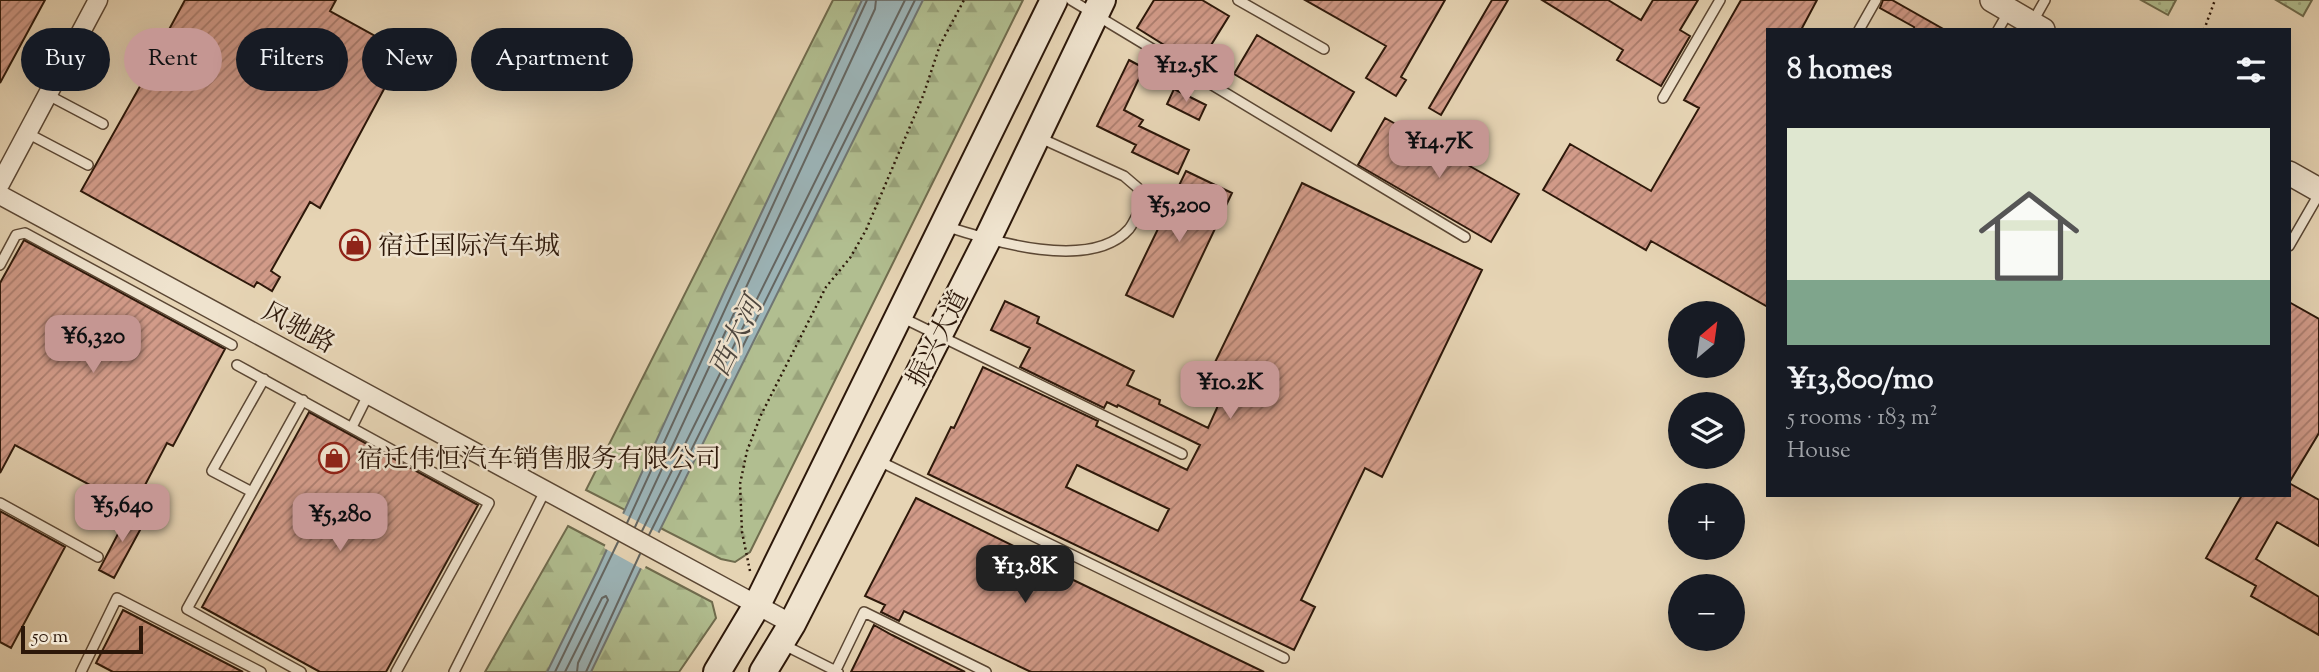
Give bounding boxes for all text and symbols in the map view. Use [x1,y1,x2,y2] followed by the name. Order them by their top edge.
[21,28,110,91] chip: Buy
[124,28,222,91] chip: Rent
[236,28,348,91] chip: Filters
[362,28,457,91] chip: New
[471,28,633,91] chip: Apartment
[1129,44,1243,104] pin: ¥12.5K
[1787,49,1892,92] text: 8 homes
[1154,50,1218,83] text: ¥12.5K
[2232,51,2270,89] icon: filters
[1382,120,1496,180] pin: ¥14.7K
[1405,126,1473,159] text: ¥14.7K
[1966,173,2092,299] icon: home
[1122,184,1236,244] pin: ¥5,200
[1147,190,1211,223] text: ¥5,200
[338,228,372,262] shop icon: 宿迁国际汽车城
[378,229,560,266] place label: 宿迁国际汽车城
[899,284,979,394] street label: 振兴大道
[701,286,776,384] water label: 西大河
[255,295,341,364] street label: 风驰路
[1668,301,1745,378] north arrow
[1668,301,1745,651] map controls
[36,316,150,375] pin: ¥6,320
[61,321,125,354] text: ¥6,320
[1787,359,1934,402] text: ¥13,800/mo
[1173,362,1287,421] pin: ¥10.2K
[1196,367,1264,400] text: ¥10.2K
[1668,392,1745,469] button: layers
[1787,402,1938,435] text: 5 rooms · 183 m²
[1787,435,1851,468] text: House
[317,441,351,475] shop icon: 宿迁伟恒汽车销售服务有限公司
[357,442,721,479] place label: 宿迁伟恒汽车销售服务有限公司
[1668,483,1745,560] button: +
[65,484,179,544] pin: ¥5,640
[91,490,153,523] text: ¥5,640
[283,494,397,553] pin: ¥5,280
[309,499,371,532] text: ¥5,280
[968,546,1082,605] pin: ¥13.8K
[992,551,1058,584] text: ¥13.8K
[1668,574,1745,651] button: −
[21,623,144,655] scale bar
[32,624,68,651] text: 50 m

